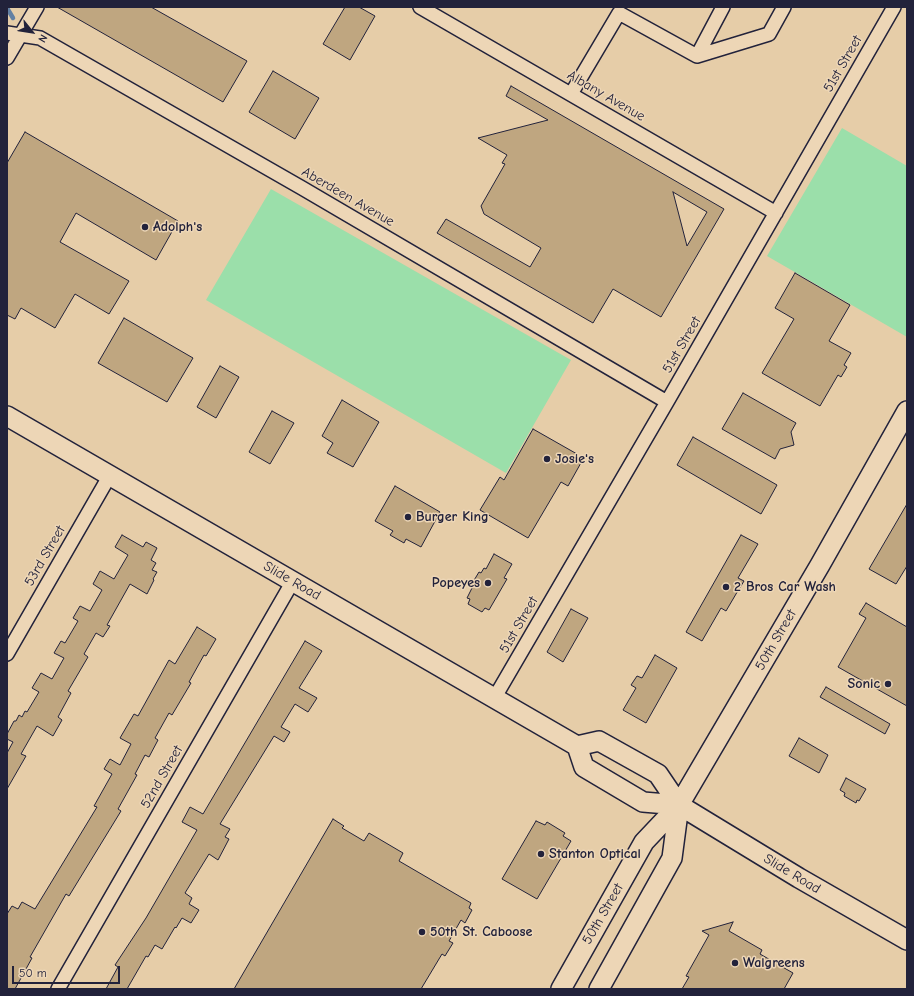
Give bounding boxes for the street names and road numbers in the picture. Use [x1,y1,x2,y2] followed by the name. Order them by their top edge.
[820,33,866,95] street label: 51st Street
[564,67,648,125] street label: Albany Avenue
[299,164,397,230] street label: Aberdeen Avenue
[659,314,705,376] street label: 51st Street
[21,523,69,589] street label: 53rd Street
[260,558,324,604] street label: Slide Road
[496,594,542,656] street label: 51st Street
[752,607,800,673] street label: 50th Street
[137,743,187,811] street label: 52nd Street
[761,850,823,898] street label: Slide Road
[579,881,627,947] street label: 50th Street

